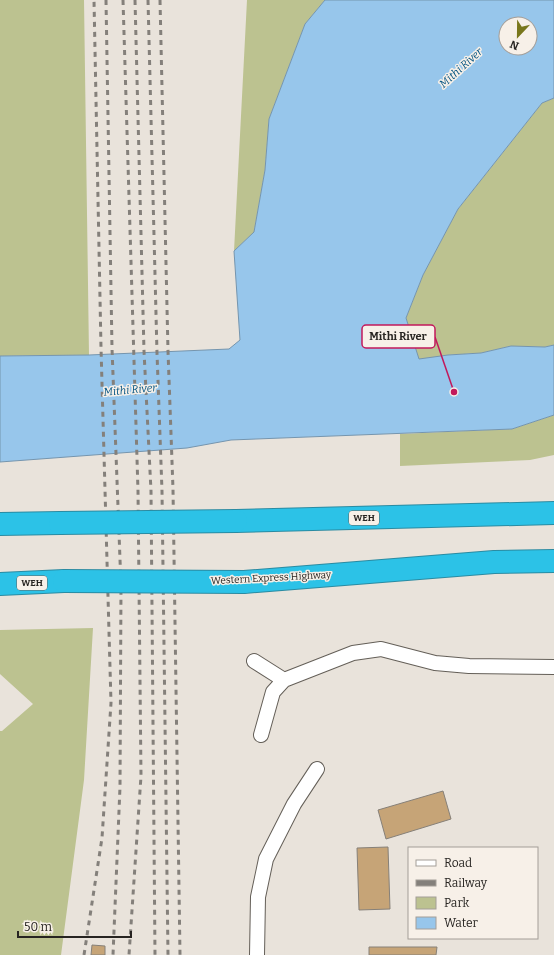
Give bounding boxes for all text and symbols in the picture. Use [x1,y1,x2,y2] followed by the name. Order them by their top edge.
[498,16,538,56] north arrow
[508,37,521,52] text: N
[437,45,486,91] water label: Mithi River
[362,325,435,348] callout: Mithi River
[369,330,428,343] text: Mithi River
[103,381,158,399] water label: Mithi River
[349,511,379,525] road number: WEH
[211,569,332,587] street label: Western Express Highway
[17,576,47,590] road number: WEH
[408,847,538,939] legend
[444,856,472,870] text: Road
[444,876,488,890] text: Railway
[444,896,470,910] text: Park
[18,913,131,939] scale bar
[444,916,479,930] text: Water
[24,920,53,934] text: 50 m

